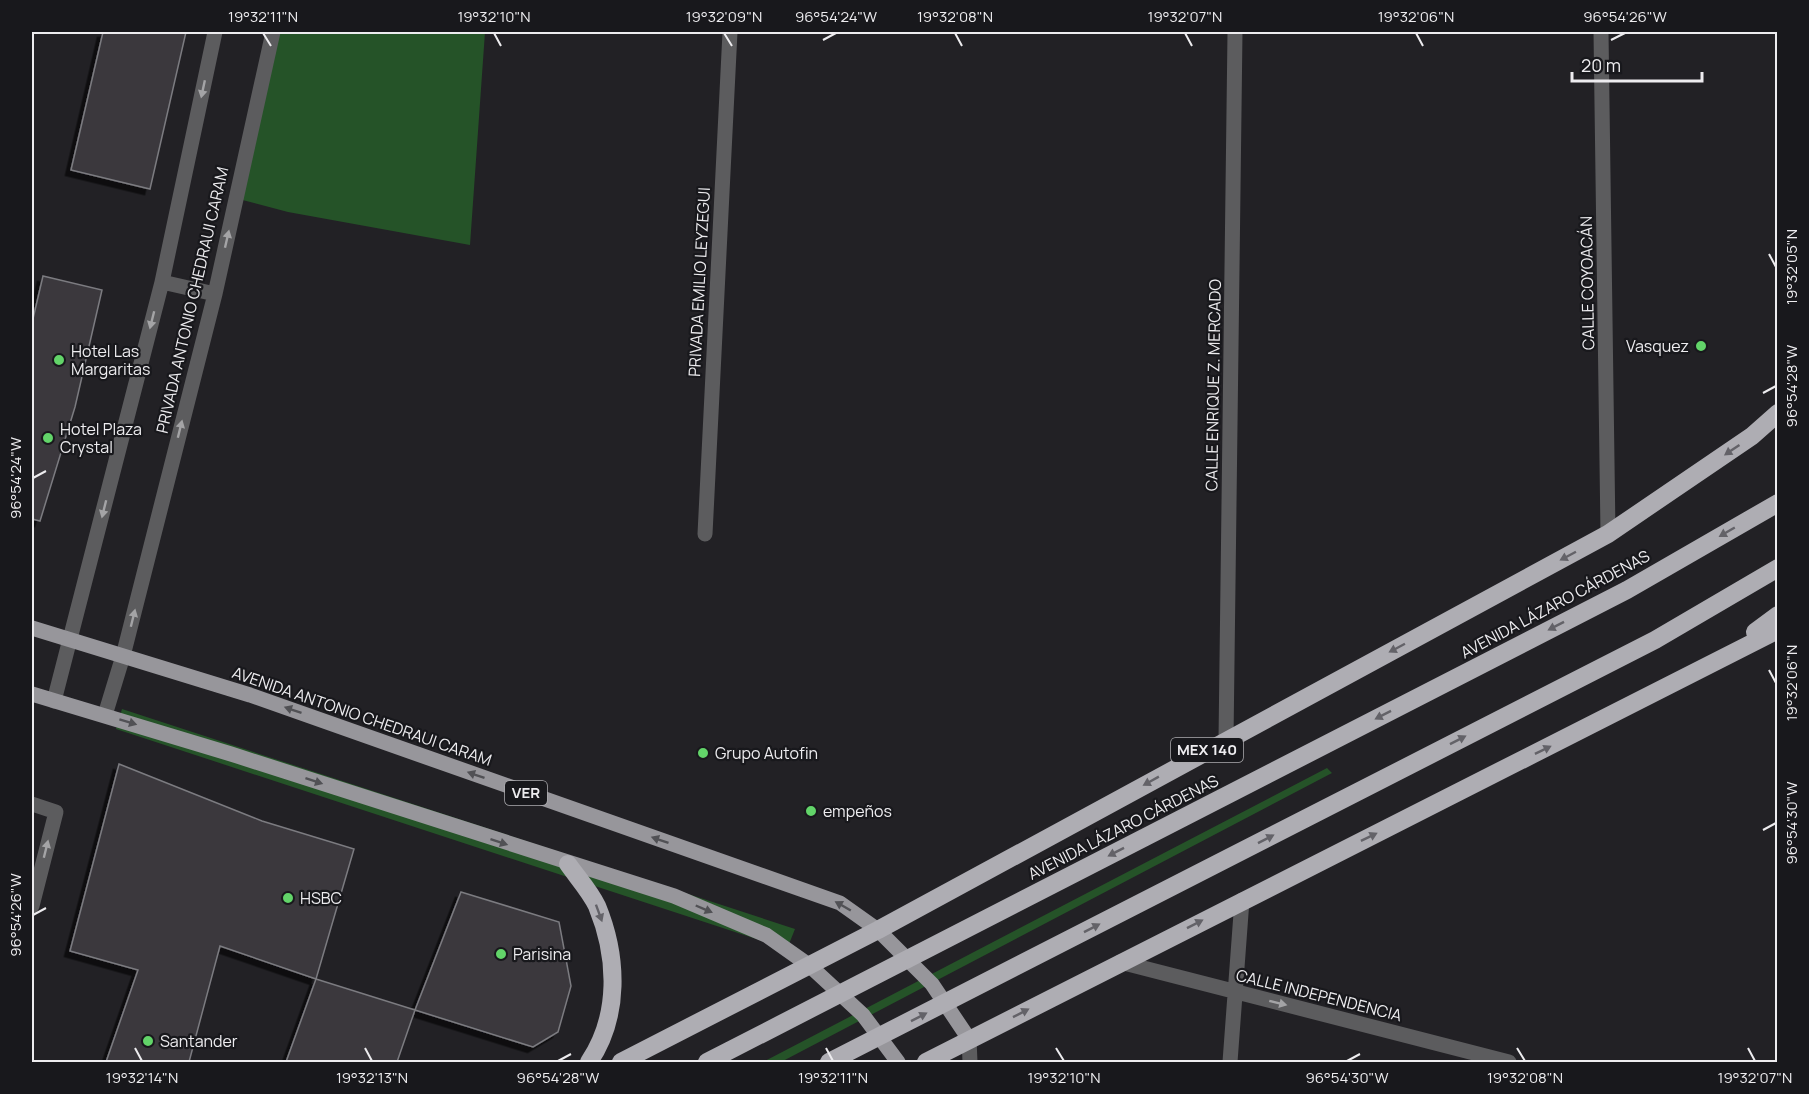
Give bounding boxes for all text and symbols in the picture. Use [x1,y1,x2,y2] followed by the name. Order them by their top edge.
[228,6,298,27] text: 19°32'11"N
[457,6,531,27] text: 19°32'10"N
[686,6,762,27] text: 19°32'09"N
[795,6,877,27] text: 96°54'24"W
[917,6,993,27] text: 19°32'08"N
[1148,6,1222,27] text: 19°32'07"N
[1378,6,1454,27] text: 19°32'06"N
[1583,6,1667,27] text: 96°54'26"W
[1572,45,1702,83] scale bar
[1581,53,1621,77] text: 20 m
[198,79,207,98] one-way arrow
[151,165,233,435] street label: PRIVADA ANTONIO CHEDRAUI CARAM
[683,187,715,377] street label: PRIVADA EMILIO LEYZEGUI
[1575,216,1599,350] street label: CALLE COYOACÁN
[1781,229,1802,305] text: 19°32'05"N
[222,230,232,249] one-way arrow
[1200,278,1226,491] street label: CALLE ENRIQUE Z. MERCADO
[147,311,156,329] one-way arrow
[1626,335,1689,357] place label: Vasquez
[1694,339,1708,353] marker: Vasquez
[71,340,150,380] place label: Hotel Las Margaritas
[1781,345,1802,427] text: 96°54'28"W
[52,353,66,367] marker: Hotel Las Margaritas
[60,418,142,458] place label: Hotel Plaza Crystal
[176,420,186,438] one-way arrow
[41,431,55,445] marker: Hotel Plaza Crystal
[5,437,26,519] text: 96°54'24"W
[1724,444,1740,456] one-way arrow
[98,500,108,518] one-way arrow
[1718,527,1735,537] one-way arrow
[1457,545,1654,663] street label: AVENIDA LÁZARO CÁRDENAS
[1560,551,1577,561] one-way arrow
[128,609,138,627] one-way arrow
[1548,622,1565,631] one-way arrow
[1388,643,1405,653] one-way arrow
[1781,645,1802,721] text: 19°32'06"N
[229,661,495,771] street label: AVENIDA ANTONIO CHEDRAUI CARAM
[283,705,301,715] one-way arrow
[1374,711,1391,720] one-way arrow
[119,718,137,727] one-way arrow
[1450,736,1467,745] one-way arrow
[1171,738,1243,762] road number: MEX 140
[715,742,818,764] place label: Grupo Autofin
[1535,745,1552,755] one-way arrow
[696,746,710,760] marker: Grupo Autofin
[1024,769,1222,885] street label: AVENIDA LÁZARO CÁRDENAS
[467,770,485,780] one-way arrow
[1142,776,1159,786] one-way arrow
[305,777,323,786] one-way arrow
[505,781,547,805] road number: VER
[1781,782,1802,864] text: 96°54'30"W
[823,800,892,822] place label: empeños
[804,804,818,818] marker: empeños
[1360,832,1378,842] one-way arrow
[651,834,669,844] one-way arrow
[1258,834,1275,844] one-way arrow
[490,837,508,847] one-way arrow
[42,840,51,858] one-way arrow
[1107,847,1125,857] one-way arrow
[5,873,26,957] text: 96°54'26"W
[300,887,342,909] place label: HSBC
[281,891,295,905] marker: HSBC
[835,901,851,912] one-way arrow
[594,904,604,922] one-way arrow
[696,904,714,914] one-way arrow
[1186,919,1203,929] one-way arrow
[1084,923,1101,933] one-way arrow
[513,943,571,965] place label: Parisina
[494,947,508,961] marker: Parisina
[1234,964,1404,1026] street label: CALLE INDEPENDENCIA
[1270,999,1288,1008] one-way arrow
[1012,1008,1029,1017] one-way arrow
[910,1012,928,1022] one-way arrow
[160,1030,238,1052] place label: Santander
[141,1034,155,1048] marker: Santander
[106,1067,178,1088] text: 19°32'14"N
[336,1067,408,1088] text: 19°32'13"N
[517,1067,599,1088] text: 96°54'28"W
[798,1067,868,1088] text: 19°32'11"N
[1027,1067,1101,1088] text: 19°32'10"N
[1306,1067,1388,1088] text: 96°54'30"W
[1487,1067,1563,1088] text: 19°32'08"N
[1718,1067,1792,1088] text: 19°32'07"N

